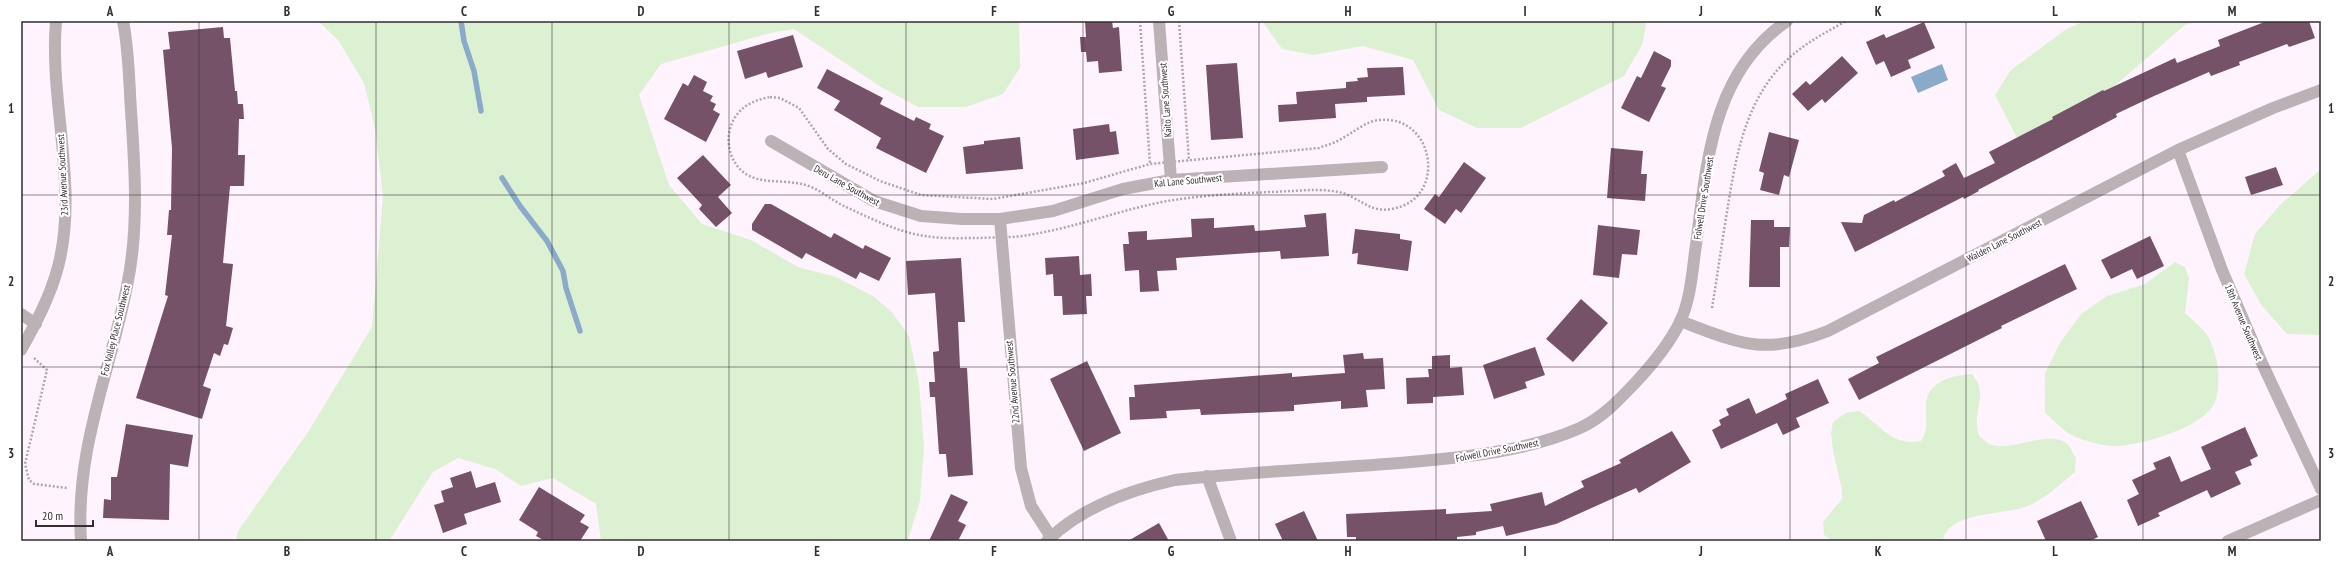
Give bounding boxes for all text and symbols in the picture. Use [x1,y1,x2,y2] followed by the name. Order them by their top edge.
[106,3,114,20] text: A
[284,3,290,20] text: B
[461,3,467,20] text: C
[638,3,645,20] text: D
[814,3,820,20] text: E
[991,3,997,20] text: F
[1168,3,1175,20] text: G
[1345,3,1352,20] text: H
[1523,3,1527,20] text: I
[1698,3,1703,20] text: J
[1875,3,1882,20] text: K
[2052,3,2058,20] text: L
[2228,3,2237,20] text: M
[1156,62,1175,138] street label: Kaito Lane Southwest
[8,100,14,117] text: 1
[2328,100,2334,117] text: 1
[54,134,71,216] street label: 23rd Avenue Southwest
[1691,155,1717,241] street label: Folwell Drive Southwest
[812,162,882,209] street label: Deru Lane Southwest
[1154,171,1223,190] street label: Kal Lane Southwest
[1965,216,2044,265] street label: Walden Lane Southwest
[8,273,14,290] text: 2
[2328,273,2334,290] text: 2
[2222,282,2266,363] street label: 18th Avenue Southwest
[98,283,133,377] street label: Fox Valley Place Southwest
[1002,340,1023,424] street label: 22nd Avenue Southwest
[1455,436,1540,465] street label: Folwell Drive Southwest
[8,445,14,462] text: 3
[2328,445,2334,462] text: 3
[36,502,93,528] scale bar
[42,508,63,523] text: 20 m
[106,543,114,560] text: A
[284,543,290,560] text: B
[461,543,467,560] text: C
[638,543,645,560] text: D
[814,543,820,560] text: E
[991,543,997,560] text: F
[1168,543,1175,560] text: G
[1345,543,1352,560] text: H
[1523,543,1527,560] text: I
[1698,543,1703,560] text: J
[1875,543,1882,560] text: K
[2052,543,2058,560] text: L
[2228,543,2237,560] text: M

